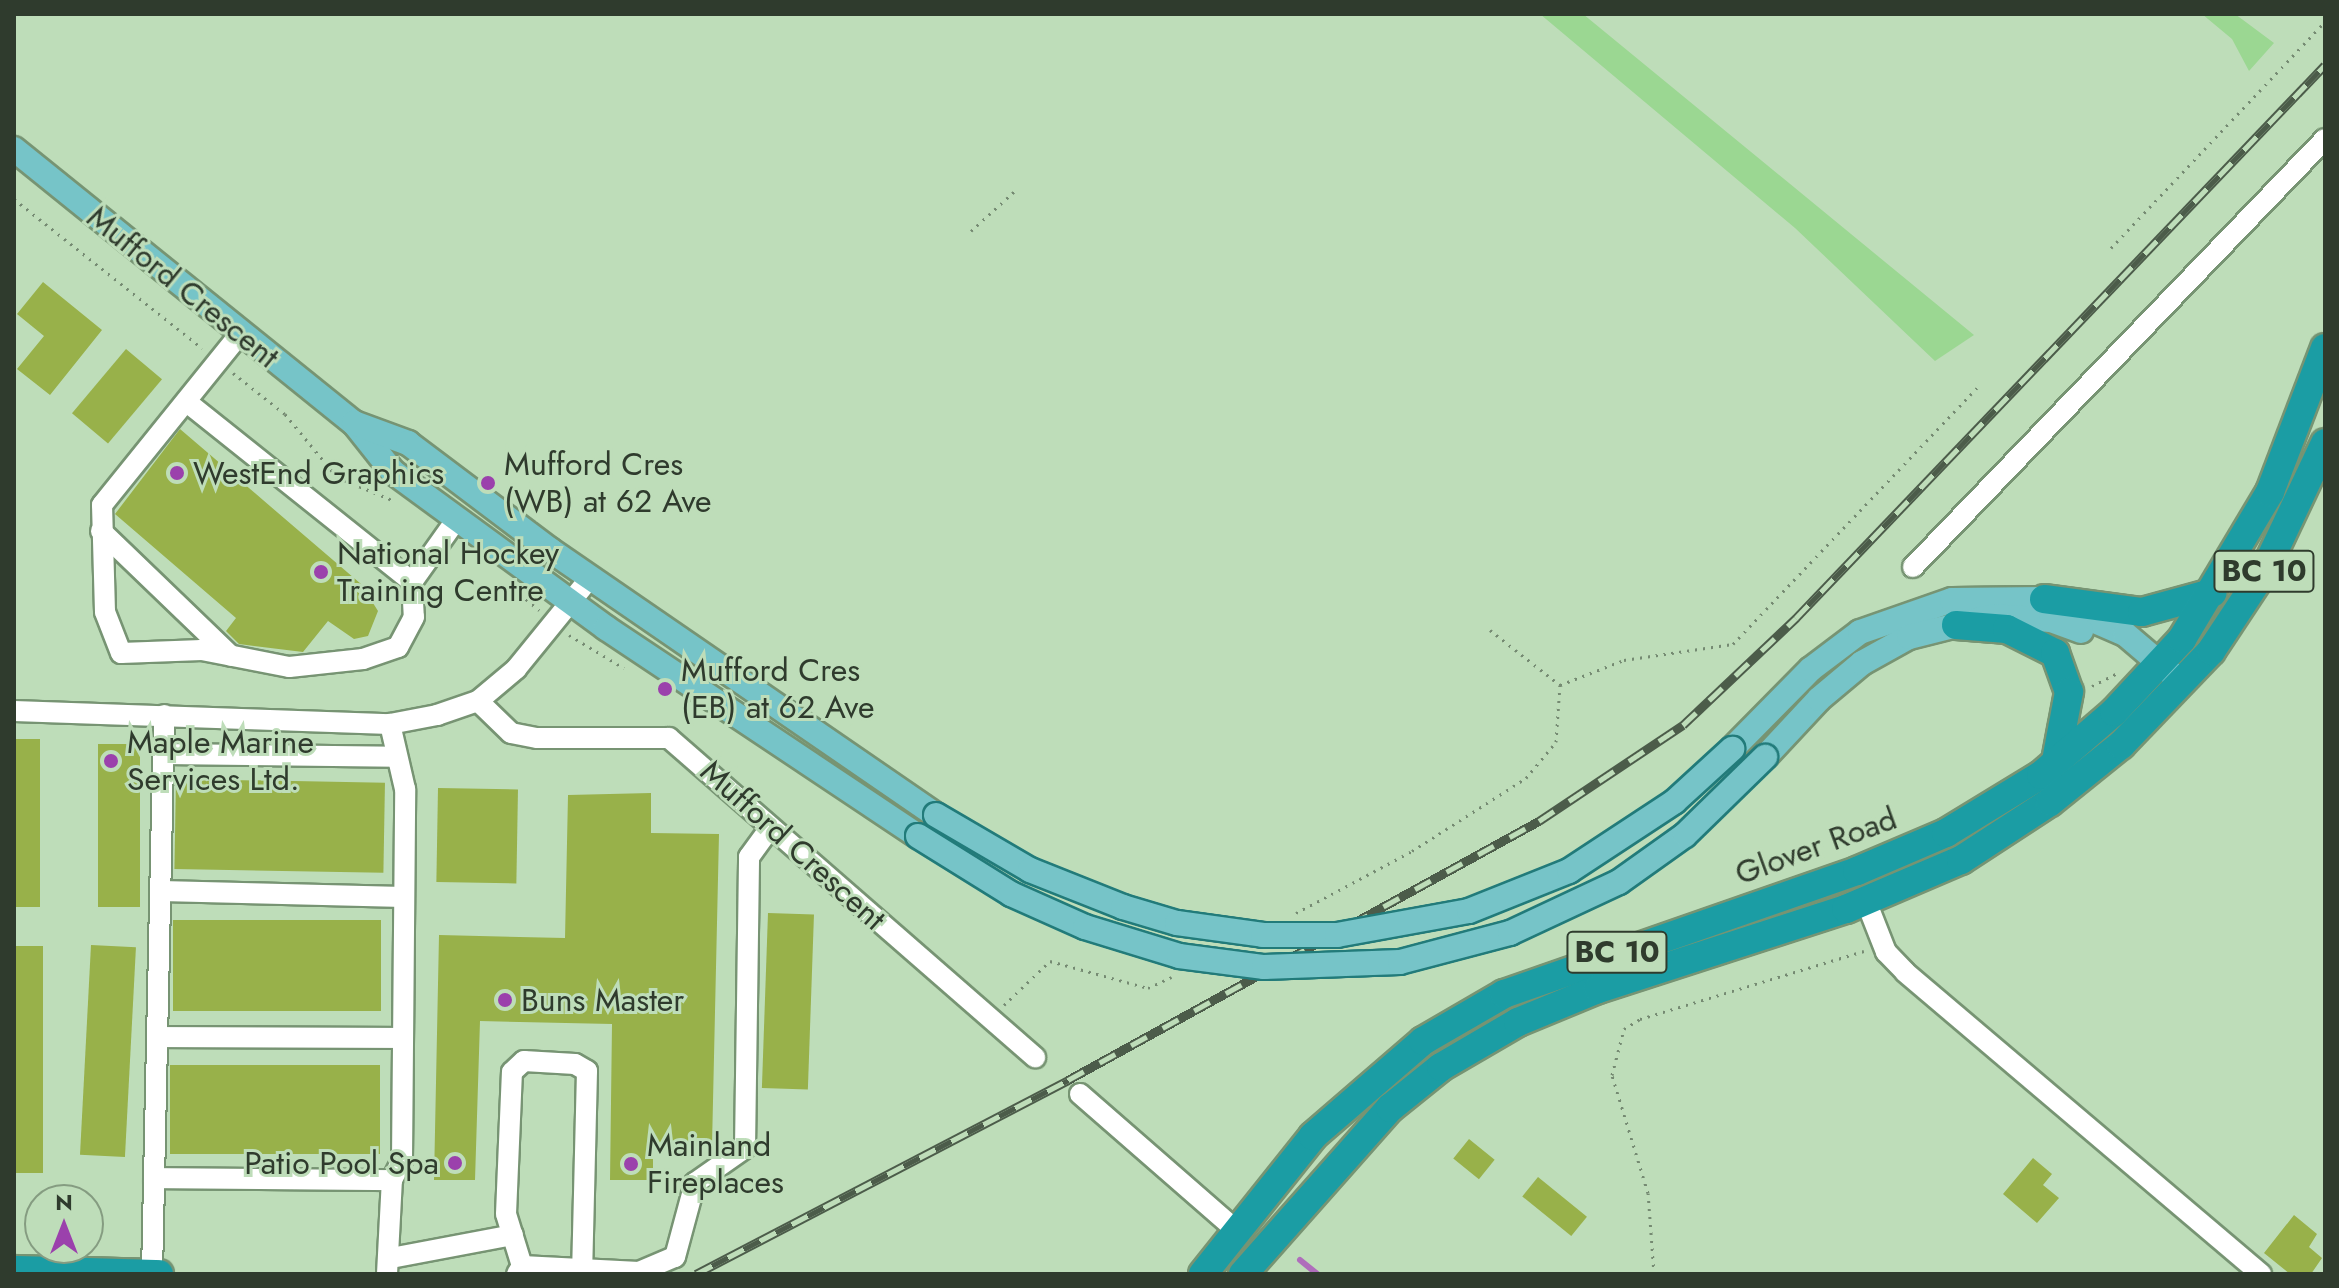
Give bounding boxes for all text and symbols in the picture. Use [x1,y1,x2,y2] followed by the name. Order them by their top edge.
[79,198,287,376] street label: Mufford Crescent
[504,446,711,521] place label: Mufford Cres (WB) at 62 Ave
[193,454,444,492] place label: WestEnd Graphics
[168,464,186,482] marker: WestEnd Graphics
[479,474,497,492] marker: Mufford Cres (WB) at 62 Ave
[337,535,559,610] place label: National Hockey Training Centre
[2212,545,2316,597] road number: BC 10
[312,563,330,581] marker: National Hockey Training Centre
[681,652,874,727] place label: Mufford Cres (EB) at 62 Ave
[656,680,674,698] marker: Mufford Cres (EB) at 62 Ave
[127,724,314,799] place label: Maple Marine Services Ltd.
[102,752,120,770] marker: Maple Marine Services Ltd.
[693,752,893,938] street label: Mufford Crescent
[1730,799,1902,893] street label: Glover Road
[1565,926,1669,978] road number: BC 10
[521,981,684,1019] place label: Buns Master
[496,991,514,1009] marker: Buns Master
[647,1127,784,1202] place label: Mainland Fireplaces
[244,1144,439,1182] place label: Patio Pool Spa
[446,1154,464,1172] marker: Patio Pool Spa
[622,1155,640,1173] marker: Mainland Fireplaces
[24,1184,104,1264] north arrow
[55,1186,73,1218] text: N

